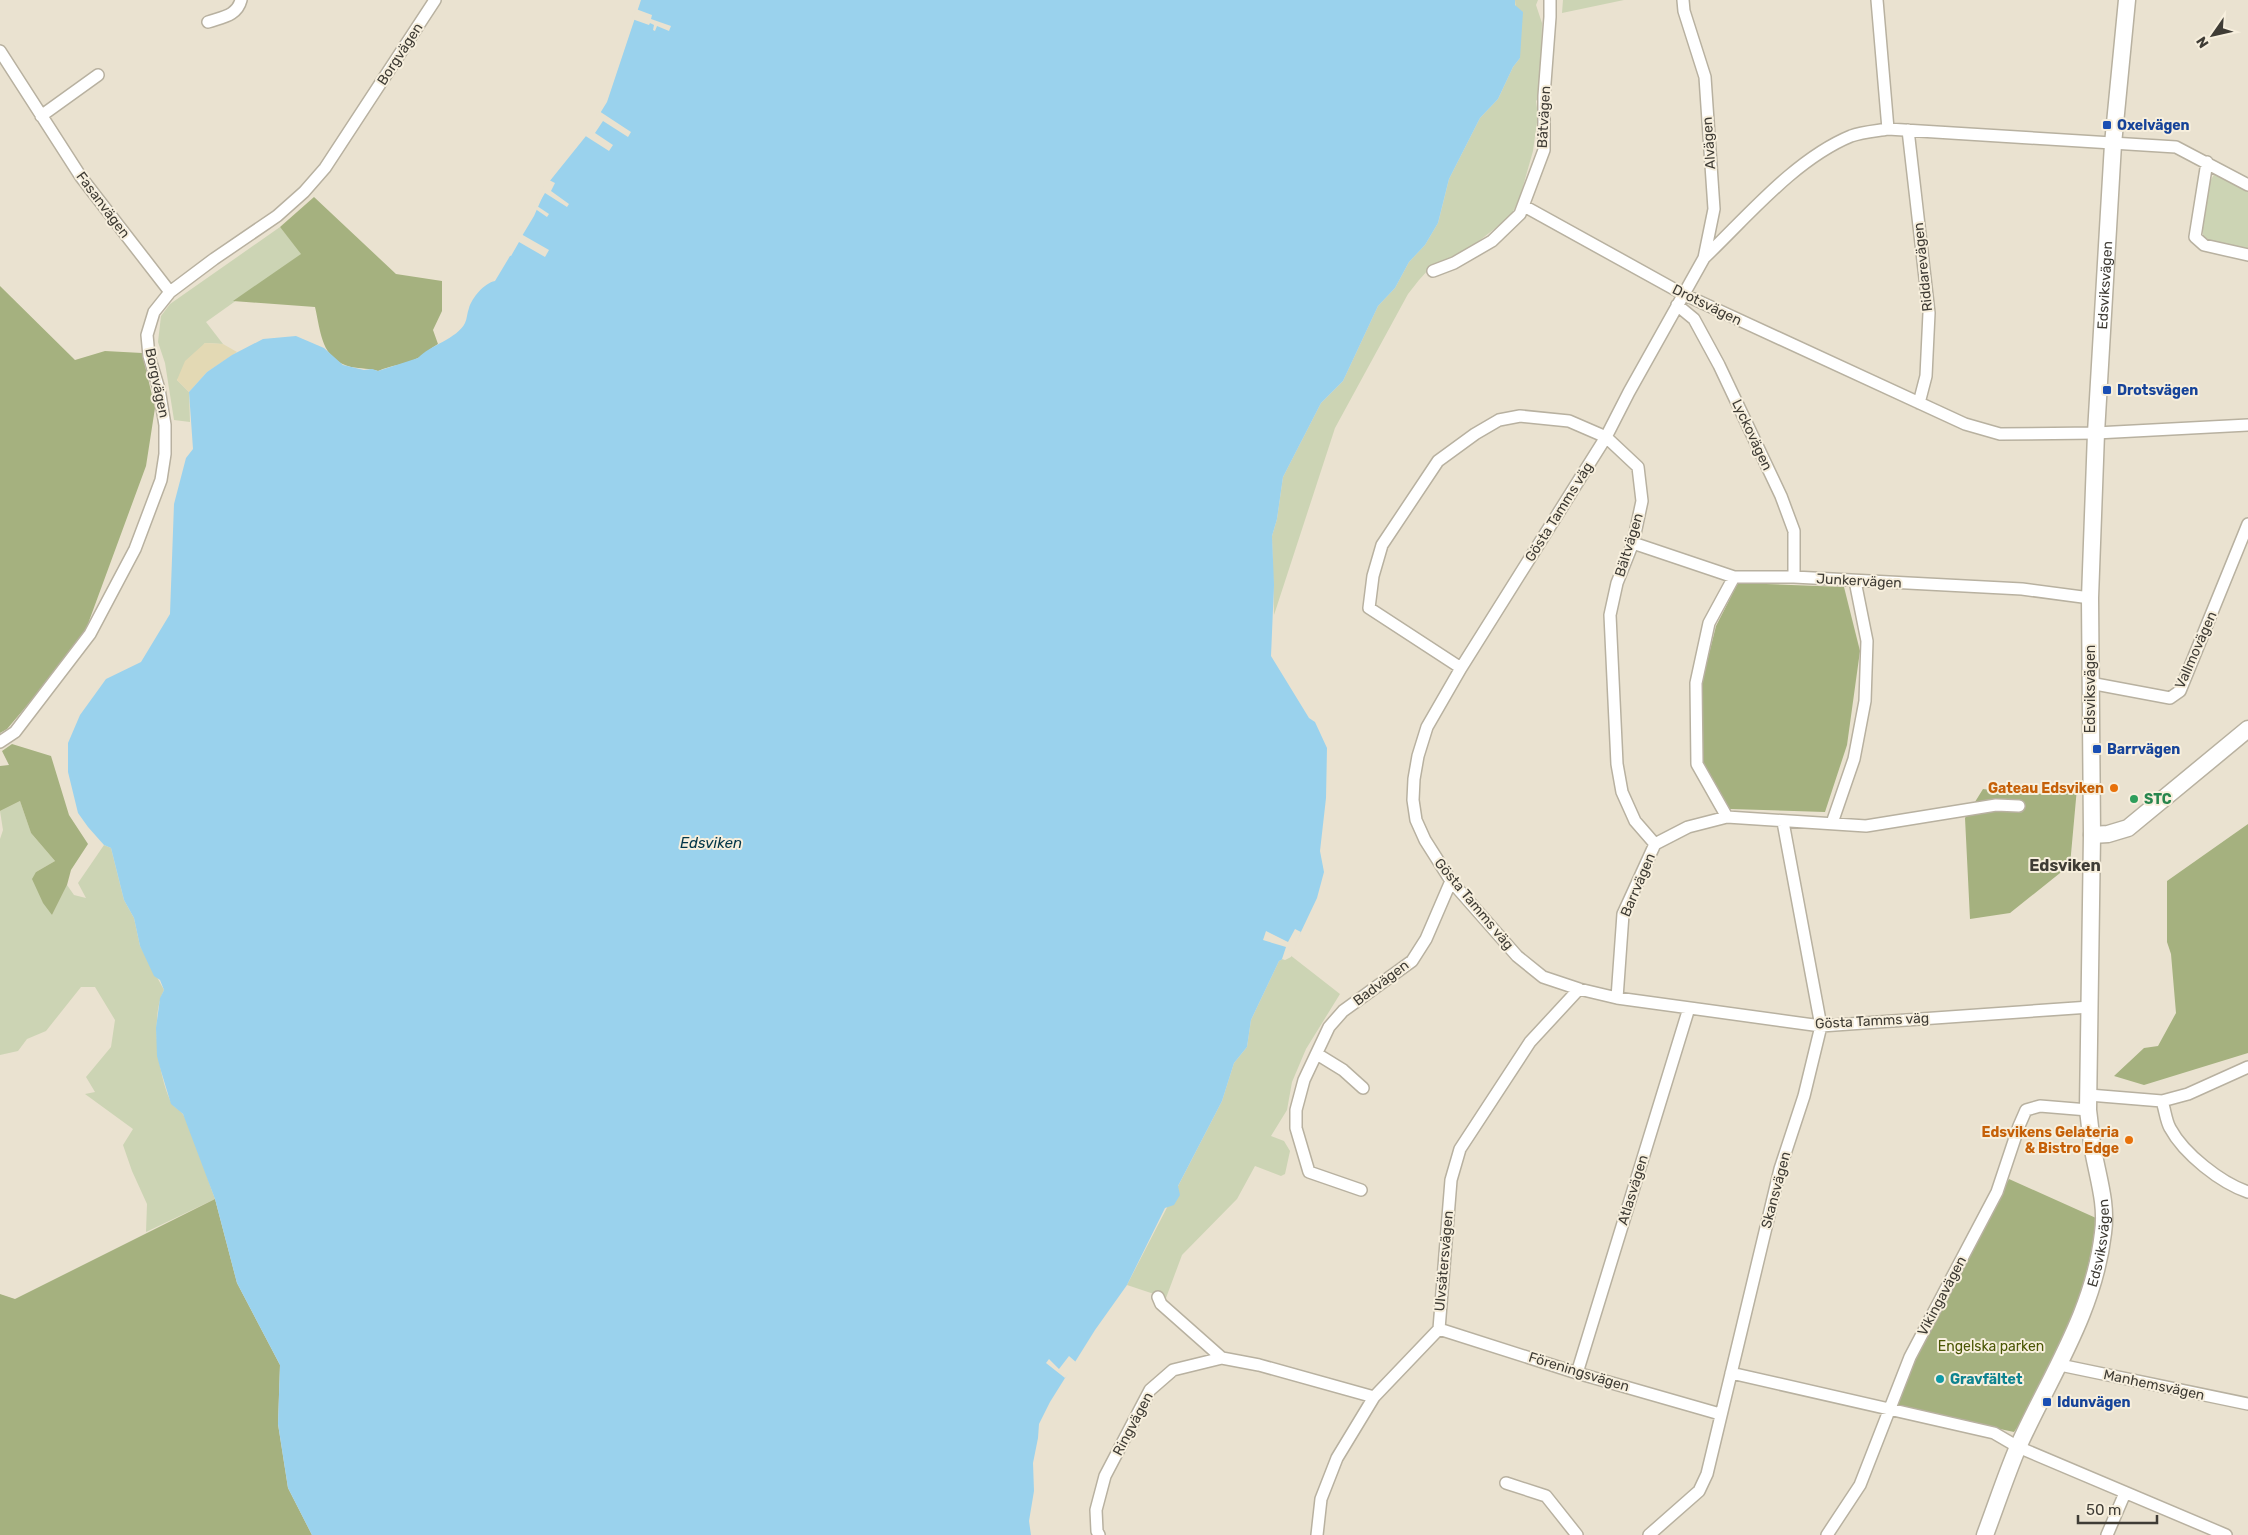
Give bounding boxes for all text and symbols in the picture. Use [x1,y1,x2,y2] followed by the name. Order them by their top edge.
[2188,10,2238,60] north arrow
[374,20,426,88] street label: Borgvägen
[2193,33,2213,51] text: N
[1534,85,1554,149] street label: Båtvägen
[1699,116,1719,170] street label: Alvägen
[2117,117,2190,134] place label: Oxelvägen
[2101,119,2113,131] marker: Oxelvägen
[73,169,133,241] street label: Fasanvägen
[1910,222,1936,312] street label: Riddarevägen
[2094,240,2116,330] street label: Edsviksvägen
[1670,281,1744,329] street label: Drotsvägen
[141,347,173,419] street label: Borgvägen
[2117,382,2198,399] place label: Drotsvägen
[2101,384,2113,396] marker: Drotsvägen
[1728,397,1776,473] street label: Lyckovägen
[1522,459,1596,565] street label: Gösta Tamms väg
[1611,511,1647,579] street label: Bältvägen
[1816,570,1902,592] street label: Junkervägen
[2171,609,2221,691] street label: Vallmovägen
[2082,645,2099,733] street label: Edsviksvägen
[2107,741,2180,758] place label: Barrvägen
[2091,743,2103,755] marker: Barrvägen
[1988,780,2104,797] place label: Gateau Edsviken
[2108,782,2120,794] marker: Gateau Edsviken
[2144,791,2172,808] place label: STC
[2128,793,2140,805] marker: STC
[680,834,742,852] water label: Edsviken
[1617,851,1659,919] street label: Barrvägen
[1431,855,1517,953] street label: Gösta Tamms väg
[2029,856,2101,875] district label: Edsviken
[1350,957,1412,1009] street label: Badvägen
[1815,1010,1929,1032] street label: Gösta Tamms väg
[1981,1124,2119,1157] place label: Edsvikens Gelateria & Bistro Edge
[2123,1134,2135,1146] marker: Edsvikens Gelateria & Bistro Edge
[1758,1150,1794,1230] street label: Skansvägen
[1614,1153,1652,1227] street label: Atlasvägen
[2083,1198,2113,1289] street label: Edsviksvägen
[1431,1210,1457,1312] street label: Ulvsätersvägen
[1914,1253,1970,1339] street label: Vikingavägen
[1938,1338,2044,1355] park label: Engelska parken
[1527,1349,1631,1395] street label: Föreningsvägen
[2102,1366,2206,1404] street label: Manhemsvägen
[1950,1371,2023,1388] place label: Gravfältet
[1934,1373,1946,1385] marker: Gravfältet
[1109,1389,1157,1459] street label: Ringvägen
[2057,1394,2131,1411] place label: Idunvägen
[2041,1396,2053,1408] marker: Idunvägen
[2078,1492,2157,1524] scale bar
[2086,1501,2121,1519] text: 50 m

